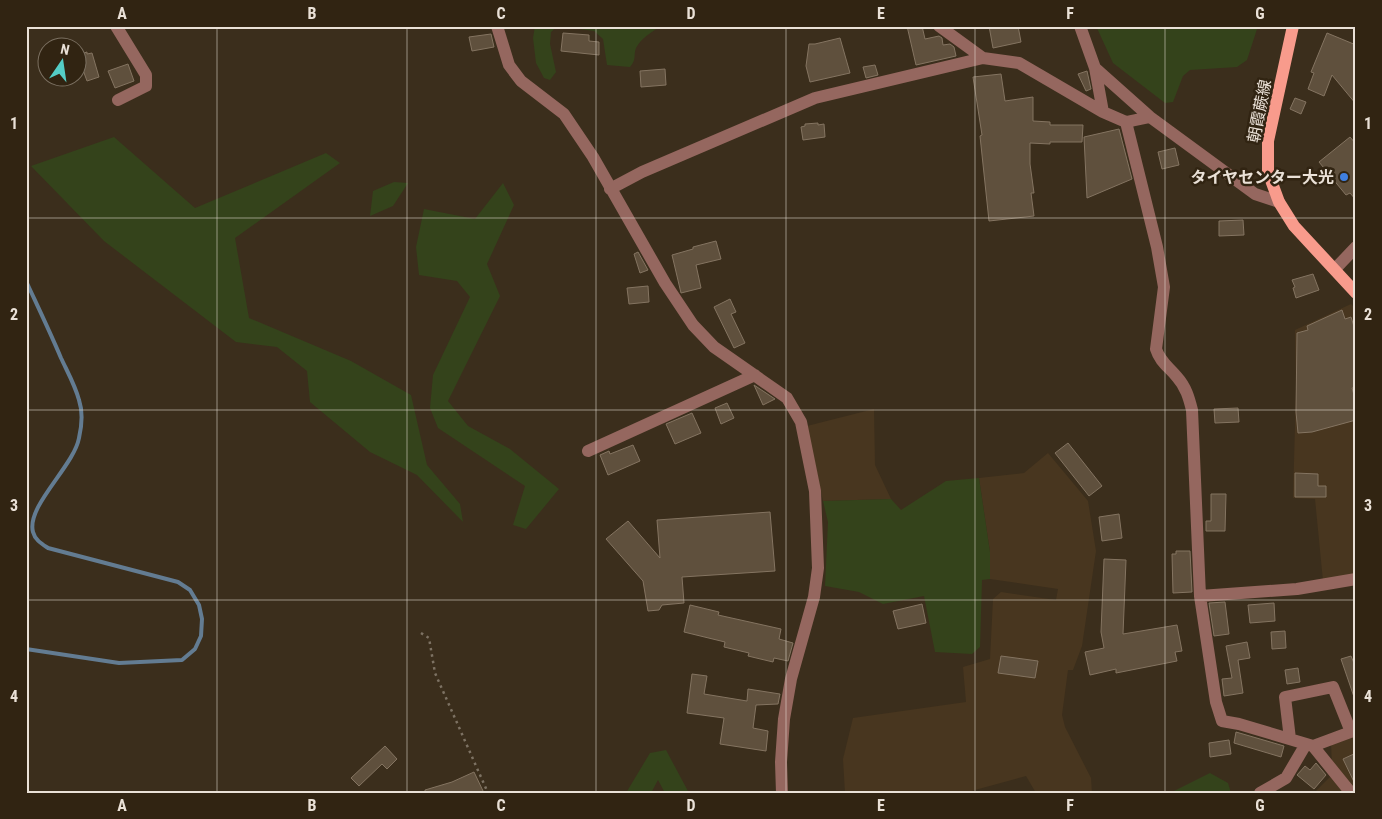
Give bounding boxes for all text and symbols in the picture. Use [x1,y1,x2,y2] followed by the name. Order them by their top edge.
[117,4,127,23] text: A
[308,4,317,23] text: B
[496,4,506,23] text: C
[686,4,696,23] text: D
[877,4,885,23] text: E
[1066,4,1074,23] text: F
[1255,4,1265,23] text: G
[38,38,88,88] north arrow
[59,41,71,58] text: N
[1244,78,1275,144] street label: 朝霞蕨線
[10,114,18,133] text: 1
[1364,114,1372,133] text: 1
[1190,168,1334,187] place label: タイヤセンター大光
[1338,171,1350,183] marker: タイヤセンター大光
[10,305,18,324] text: 2
[1364,305,1372,324] text: 2
[10,496,18,515] text: 3
[1364,496,1372,515] text: 3
[10,687,18,706] text: 4
[1364,687,1372,706] text: 4
[117,796,127,815] text: A
[308,796,317,815] text: B
[496,796,506,815] text: C
[686,796,696,815] text: D
[877,796,885,815] text: E
[1066,796,1074,815] text: F
[1255,796,1265,815] text: G

